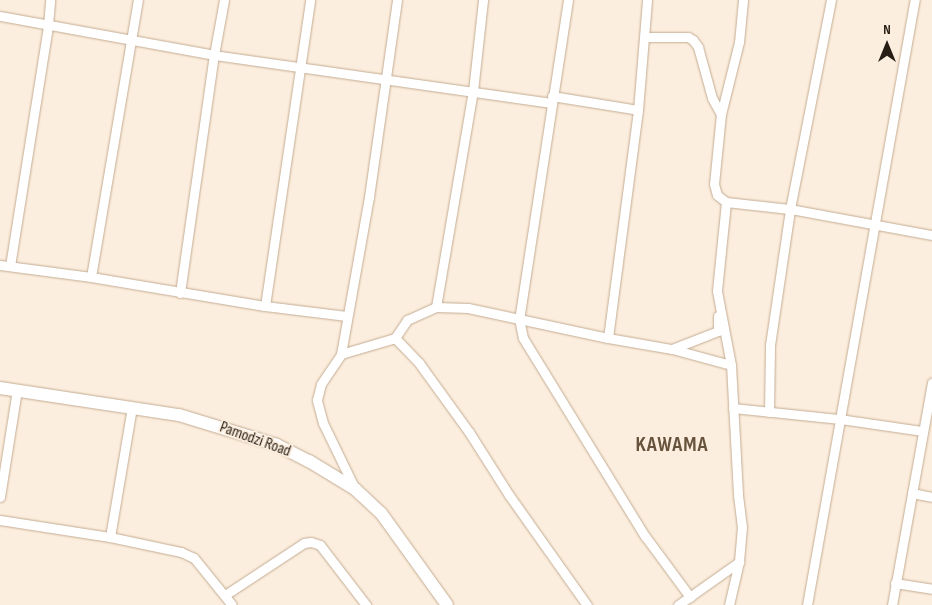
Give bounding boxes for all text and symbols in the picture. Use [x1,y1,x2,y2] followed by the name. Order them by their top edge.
[862,20,912,70] north arrow
[883,21,891,38] text: N
[217,418,293,462] street label: Pamodzi Road
[635,432,709,458] district label: KAWAMA

